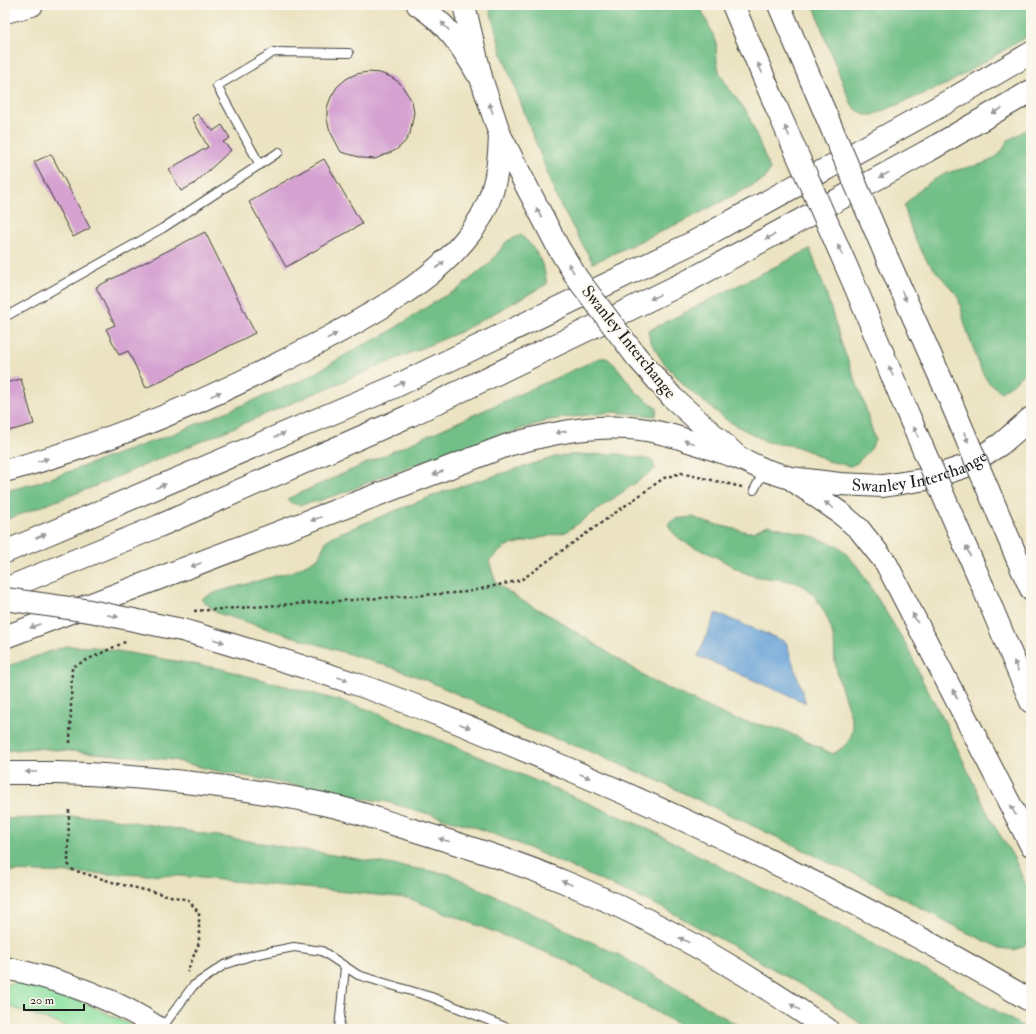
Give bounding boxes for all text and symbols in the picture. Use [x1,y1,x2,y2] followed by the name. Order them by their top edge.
[440,21,449,31] one-way arrow
[756,61,762,73] one-way arrow
[488,102,494,114] one-way arrow
[991,107,1003,114] one-way arrow
[784,126,790,137] one-way arrow
[878,171,890,178] one-way arrow
[536,207,543,219] one-way arrow
[764,233,776,240] one-way arrow
[836,244,842,256] one-way arrow
[435,260,445,270] one-way arrow
[567,263,575,273] one-way arrow
[576,281,681,403] street label: Swanley Interchange
[901,290,907,302] one-way arrow
[649,294,660,300] one-way arrow
[326,333,337,339] one-way arrow
[887,364,893,376] one-way arrow
[394,381,405,387] one-way arrow
[210,391,221,397] one-way arrow
[913,426,919,437] one-way arrow
[555,429,567,435] one-way arrow
[962,431,969,443] one-way arrow
[275,432,286,438] one-way arrow
[682,439,694,445] one-way arrow
[851,445,991,497] street label: Swanley Interchange
[37,457,49,463] one-way arrow
[431,470,443,476] one-way arrow
[155,482,167,488] one-way arrow
[824,501,834,509] one-way arrow
[310,517,322,523] one-way arrow
[35,533,47,539] one-way arrow
[964,544,970,556] one-way arrow
[190,562,202,568] one-way arrow
[912,612,919,623] one-way arrow
[107,613,119,619] one-way arrow
[29,623,41,629] one-way arrow
[214,638,226,644] one-way arrow
[1013,660,1019,671] one-way arrow
[338,677,350,683] one-way arrow
[952,688,958,700] one-way arrow
[459,724,471,730] one-way arrow
[24,769,37,775] one-way arrow
[579,773,591,779] one-way arrow
[1010,804,1017,816] one-way arrow
[438,837,450,843] one-way arrow
[560,879,572,885] one-way arrow
[678,936,689,943] one-way arrow
[24,986,84,1012] scale bar
[30,993,55,1008] text: 20 m
[789,1003,801,1010] one-way arrow

